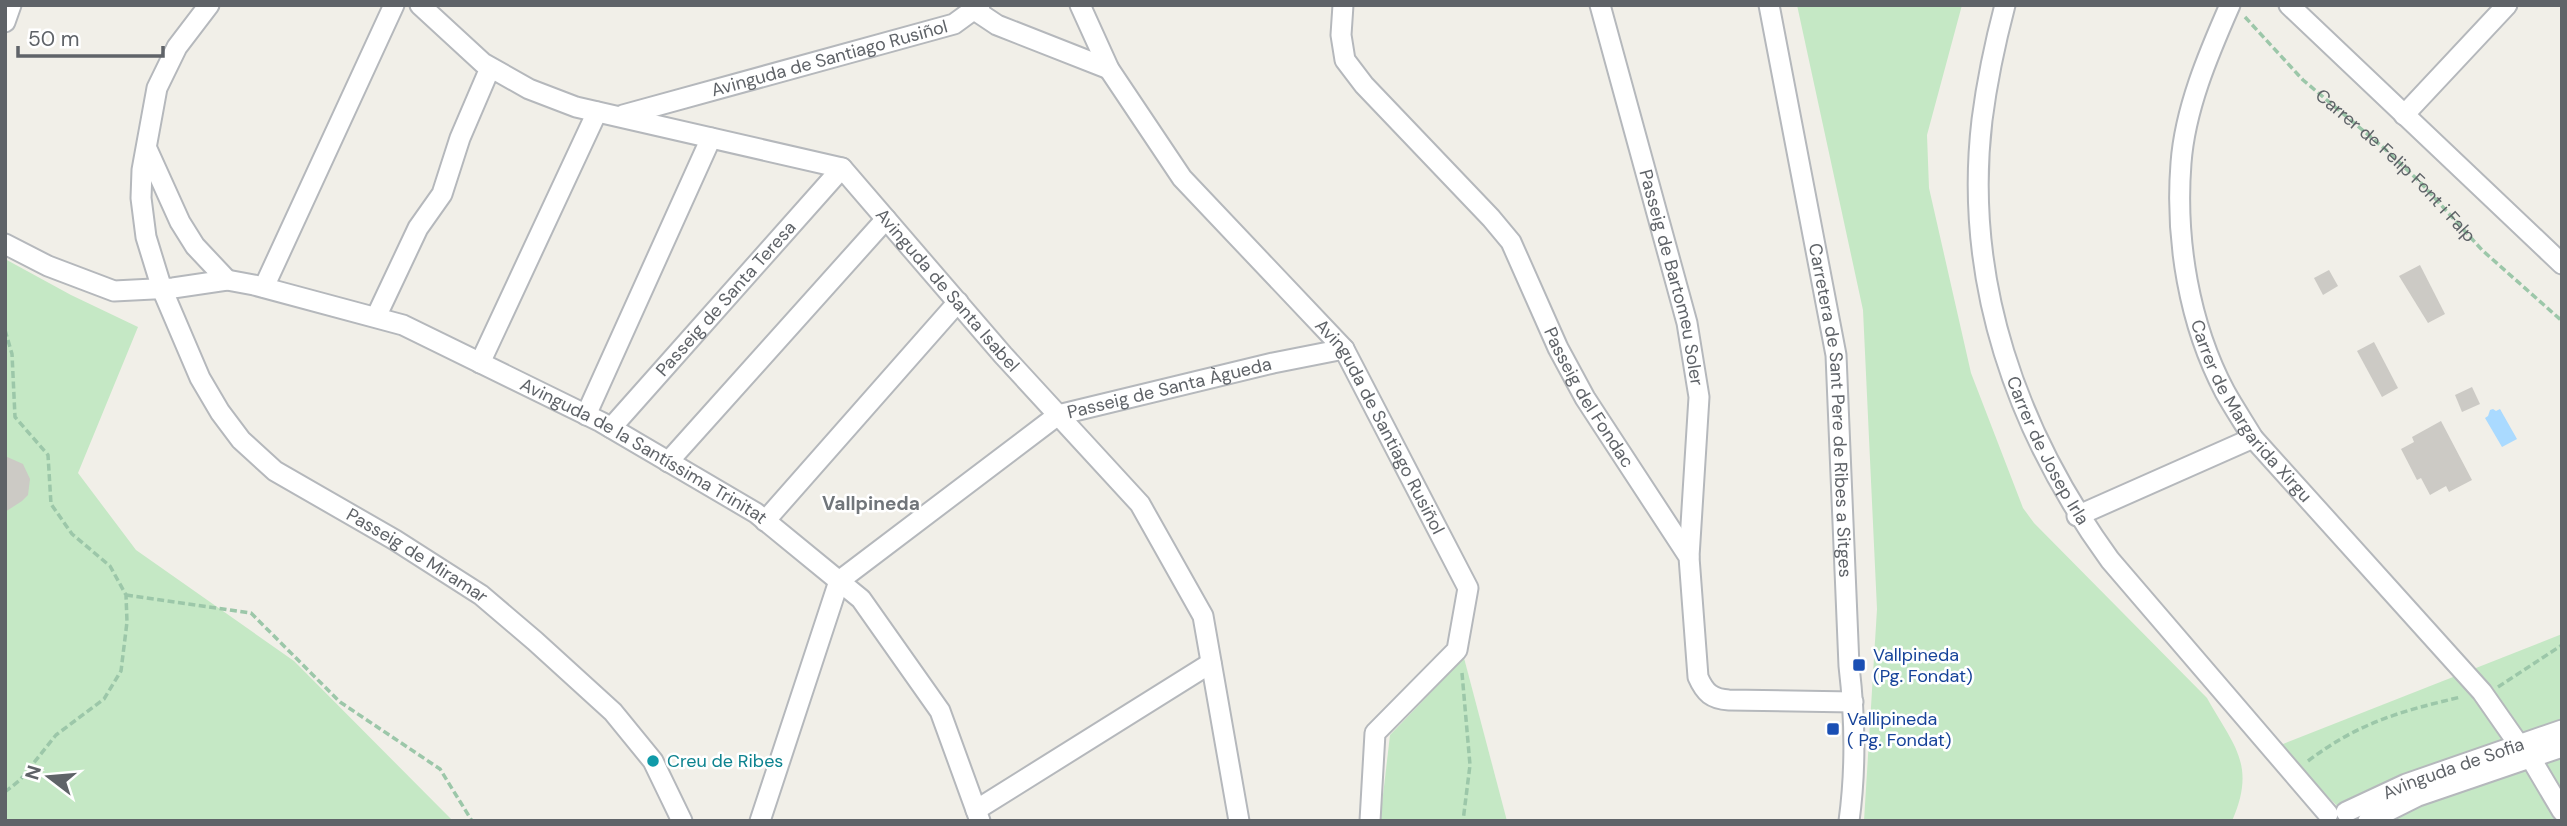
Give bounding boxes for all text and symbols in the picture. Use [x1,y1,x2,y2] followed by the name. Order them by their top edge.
[18,14,163,58] scale bar
[708,14,950,102] street label: Avinguda de Santiago Rusiñol
[28,25,79,53] text: 50 m
[2310,84,2481,247] street label: Carrer de Felip Font i Falp
[1634,167,1709,388] street label: Passeig de Bartomeu Soler
[870,203,1025,377] street label: Avinguda de Santa Isabel
[651,216,801,381] street label: Passeig de Santa Teresa
[1803,241,1857,578] street label: Carretera de Sant Pere de Ribes a Sitges
[1310,314,1450,538] street label: Avinguda de Santiago Rusiñol
[2185,317,2317,507] street label: Carrer de Margarida Xirgu
[1538,323,1639,472] street label: Passeig del Fondac
[1065,352,1274,424] street label: Passeig de Santa Àgueda
[516,372,772,529] street label: Avinguda de la Santíssima Trinitat
[2001,373,2095,529] street label: Carrer de Josep Irla
[822,491,920,516] district label: Vallpineda
[342,503,493,608] street label: Passeig de Miramar
[1873,643,1973,688] place label: Vallpineda (Pg. Fondat)
[1851,657,1867,673] marker: Vallpineda (Pg. Fondat)
[1847,707,1952,752] place label: Vallipineda ( Pg. Fondat)
[1825,721,1841,737] marker: Vallipineda ( Pg. Fondat)
[2379,732,2527,805] street label: Avinguda de Sofia
[14,742,84,812] north arrow
[667,749,783,773] place label: Creu de Ribes
[645,753,661,769] marker: Creu de Ribes
[19,762,47,783] text: N

